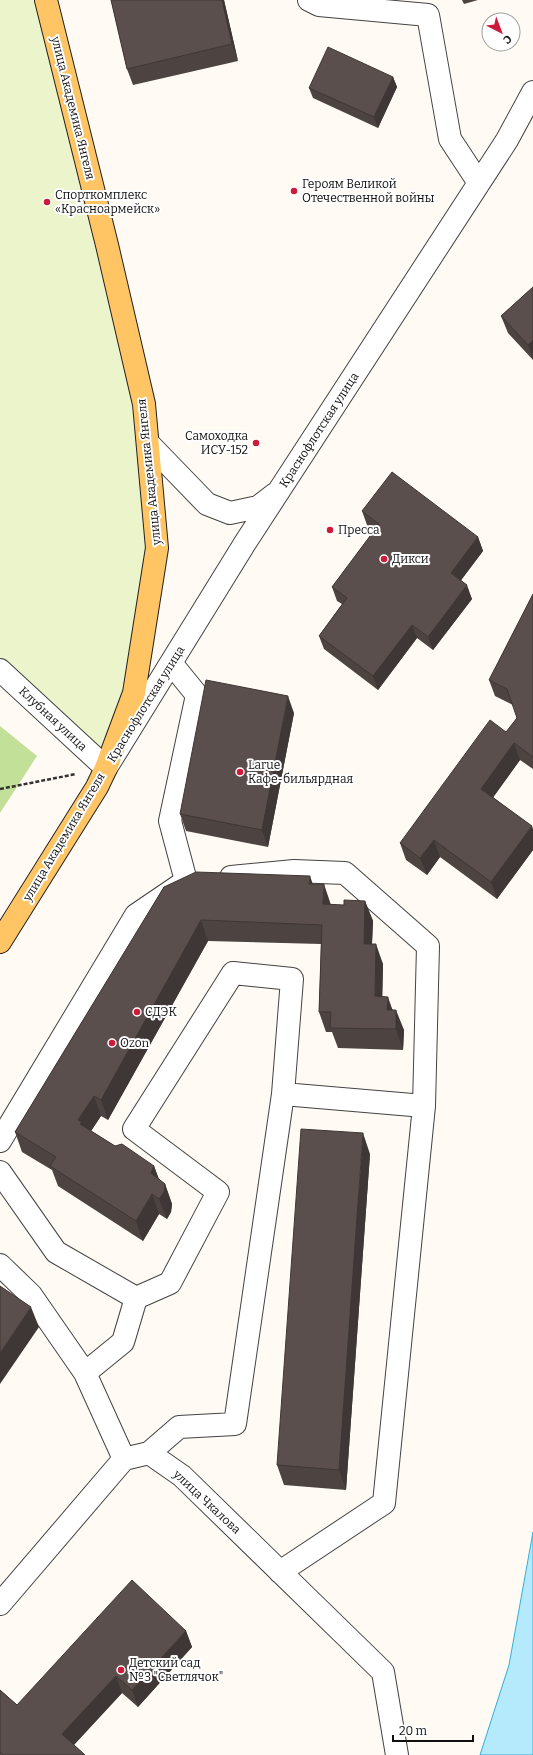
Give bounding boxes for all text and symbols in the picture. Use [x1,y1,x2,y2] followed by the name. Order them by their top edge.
[481,12,521,52] north arrow
[500,32,514,46] text: С
[48,34,98,181] street label: улица Академика Янгеля
[302,177,435,205] place label: Героям Великой Отечественной войны
[289,186,299,196] marker: Героям Великой Отечественной войны
[55,188,160,216] place label: Спорткомплекс «Красноармейск»
[42,197,52,207] marker: Спорткомплекс «Красноармейск»
[277,369,362,490] street label: Краснофлотская улица
[134,398,164,547] street label: улица Академика Янгеля
[185,429,248,457] place label: Самоходка ИСУ-152
[251,438,261,448] marker: Самоходка ИСУ-152
[338,523,380,537] place label: Пресса
[325,525,335,535] marker: Пресса
[392,552,429,566] place label: Дикси
[379,554,389,564] marker: Дикси
[104,643,188,765] street label: Краснофлотская улица
[16,684,90,754] street label: Клубная улица
[248,758,354,786] place label: Larue Кафе-бильярдная
[235,767,245,777] marker: Larue Кафе-бильярдная
[20,770,108,904] street label: улица Академика Янгеля
[145,1005,177,1019] place label: СДЭК
[132,1007,142,1017] marker: СДЭК
[120,1036,150,1050] place label: Ozon
[107,1038,117,1048] marker: Ozon
[170,1467,244,1537] street label: улица Чкалова
[129,1656,223,1684] place label: Детский сад №3 "Светлячок"
[116,1665,126,1675] marker: Детский сад №3 "Светлячок"
[393,1717,473,1743] scale bar
[399,1724,428,1738] text: 20 m

